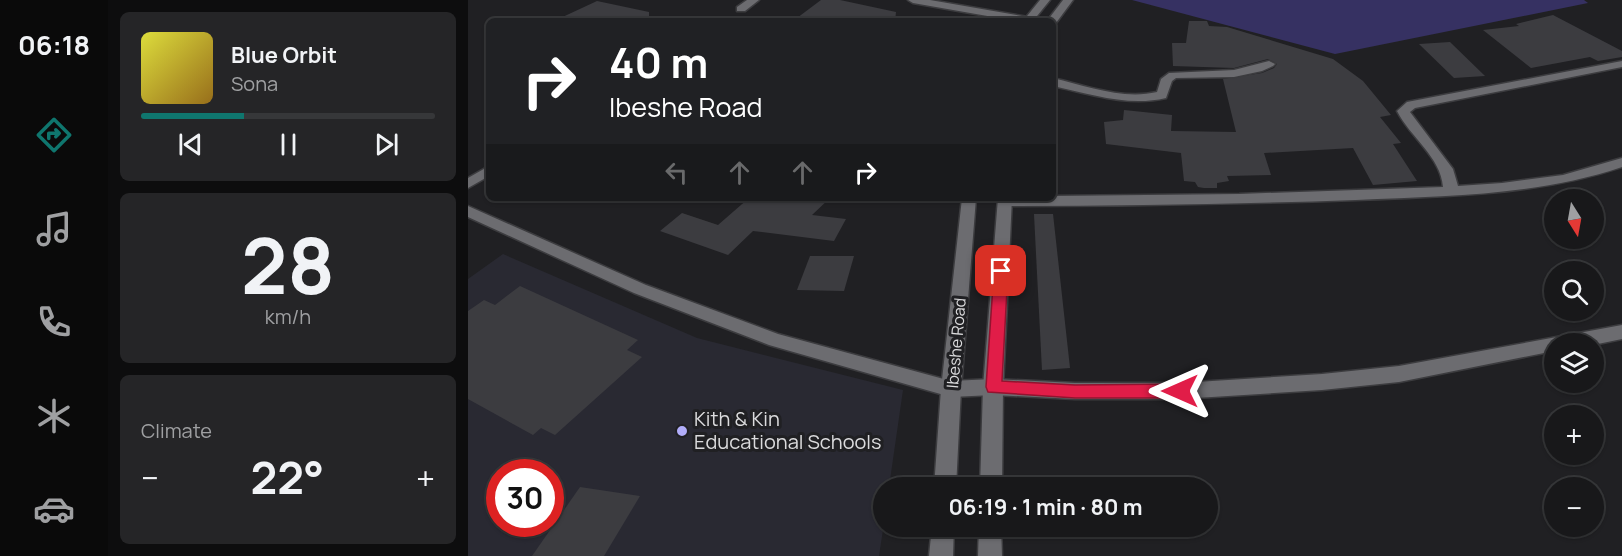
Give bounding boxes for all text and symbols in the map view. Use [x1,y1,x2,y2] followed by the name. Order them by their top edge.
[18,26,90,63] text: 06:18
[609,33,708,91] text: 40 m
[231,40,337,70] text: Blue Orbit
[510,42,588,120] icon: right
[231,70,278,97] text: Sona
[609,88,762,125] text: Ibeshe Road
[33,114,75,156] icon: directions
[174,128,207,161] icon: previous
[272,128,305,161] icon: pause
[370,128,403,161] icon: next
[660,156,693,189] icon: left
[723,156,756,189] icon: ahead
[786,156,819,189] icon: ahead
[849,156,882,189] icon: right
[1544,189,1604,249] north arrow
[1544,189,1604,537] map controls
[33,208,75,250] icon: music
[241,211,335,317] text: 28
[975,245,1026,296] pin
[984,254,1017,287] icon: arrive
[1544,261,1604,321] button: search
[941,297,971,389] street label: Ibeshe Road
[33,301,75,343] icon: phone
[265,303,311,330] text: km/h
[1544,333,1604,393] button: layers
[1148,359,1212,423] position arrow
[33,395,75,437] icon: climate
[694,405,882,455] place label: Kith & Kin Educational Schools
[1544,405,1604,465] button: +
[141,417,212,444] text: Climate
[675,424,689,438] marker: Kith & Kin Educational Schools
[250,446,324,508] text: 22°
[141,455,159,500] text: −
[416,455,435,500] text: +
[486,459,564,537] speed limit sign: 30
[1544,477,1604,537] button: −
[33,488,75,530] icon: car
[948,492,1143,522] text: 06:19 · 1 min · 80 m

